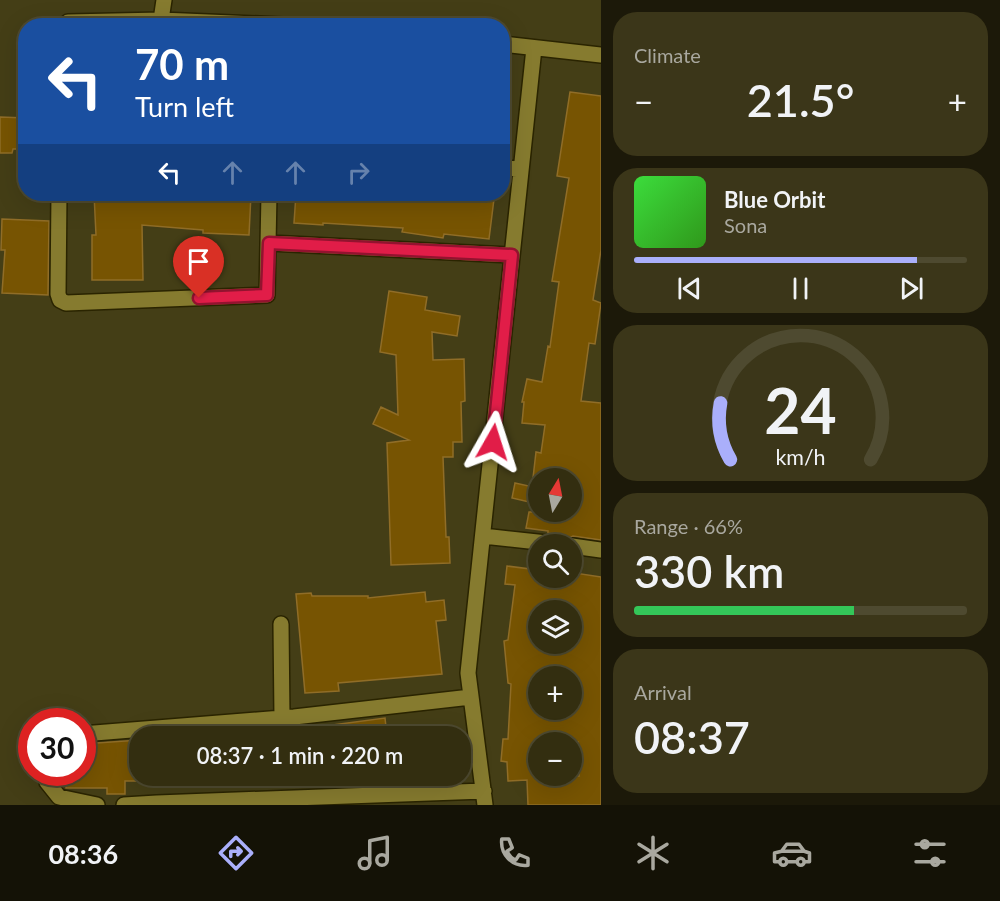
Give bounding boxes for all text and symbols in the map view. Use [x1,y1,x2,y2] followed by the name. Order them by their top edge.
[135,39,229,89] text: 70 m
[36,42,114,120] icon: left
[634,43,701,67] text: Climate
[747,73,854,127] text: 21.5°
[634,81,653,121] text: −
[948,81,967,121] text: +
[135,90,234,123] text: Turn left
[153,156,186,189] icon: left
[216,156,249,189] icon: ahead
[279,156,312,189] icon: ahead
[342,156,375,189] icon: right
[724,186,825,213] text: Blue Orbit
[724,213,767,237] text: Sona
[173,236,224,298] pin
[182,245,215,278] icon: arrive
[673,272,706,305] icon: previous
[784,272,817,305] icon: pause
[895,272,928,305] icon: next
[764,372,837,447] text: 24
[461,410,525,474] position arrow
[775,444,826,470] text: km/h
[528,468,582,522] north arrow
[528,468,582,786] map controls
[634,514,743,538] text: Range · 66%
[528,534,582,588] button: search
[634,544,784,598] text: 330 km
[528,600,582,654] button: layers
[528,666,582,720] button: +
[634,680,692,704] text: Arrival
[18,708,96,786] speed limit sign: 30
[634,710,750,764] text: 08:37
[528,732,582,786] button: −
[197,742,403,769] text: 08:37 · 1 min · 220 m
[215,832,257,874] icon: directions
[354,832,396,874] icon: music
[493,832,535,874] icon: phone
[632,832,674,874] icon: climate
[771,832,813,874] icon: car
[909,832,951,874] icon: filters
[48,837,118,870] text: 08:36

